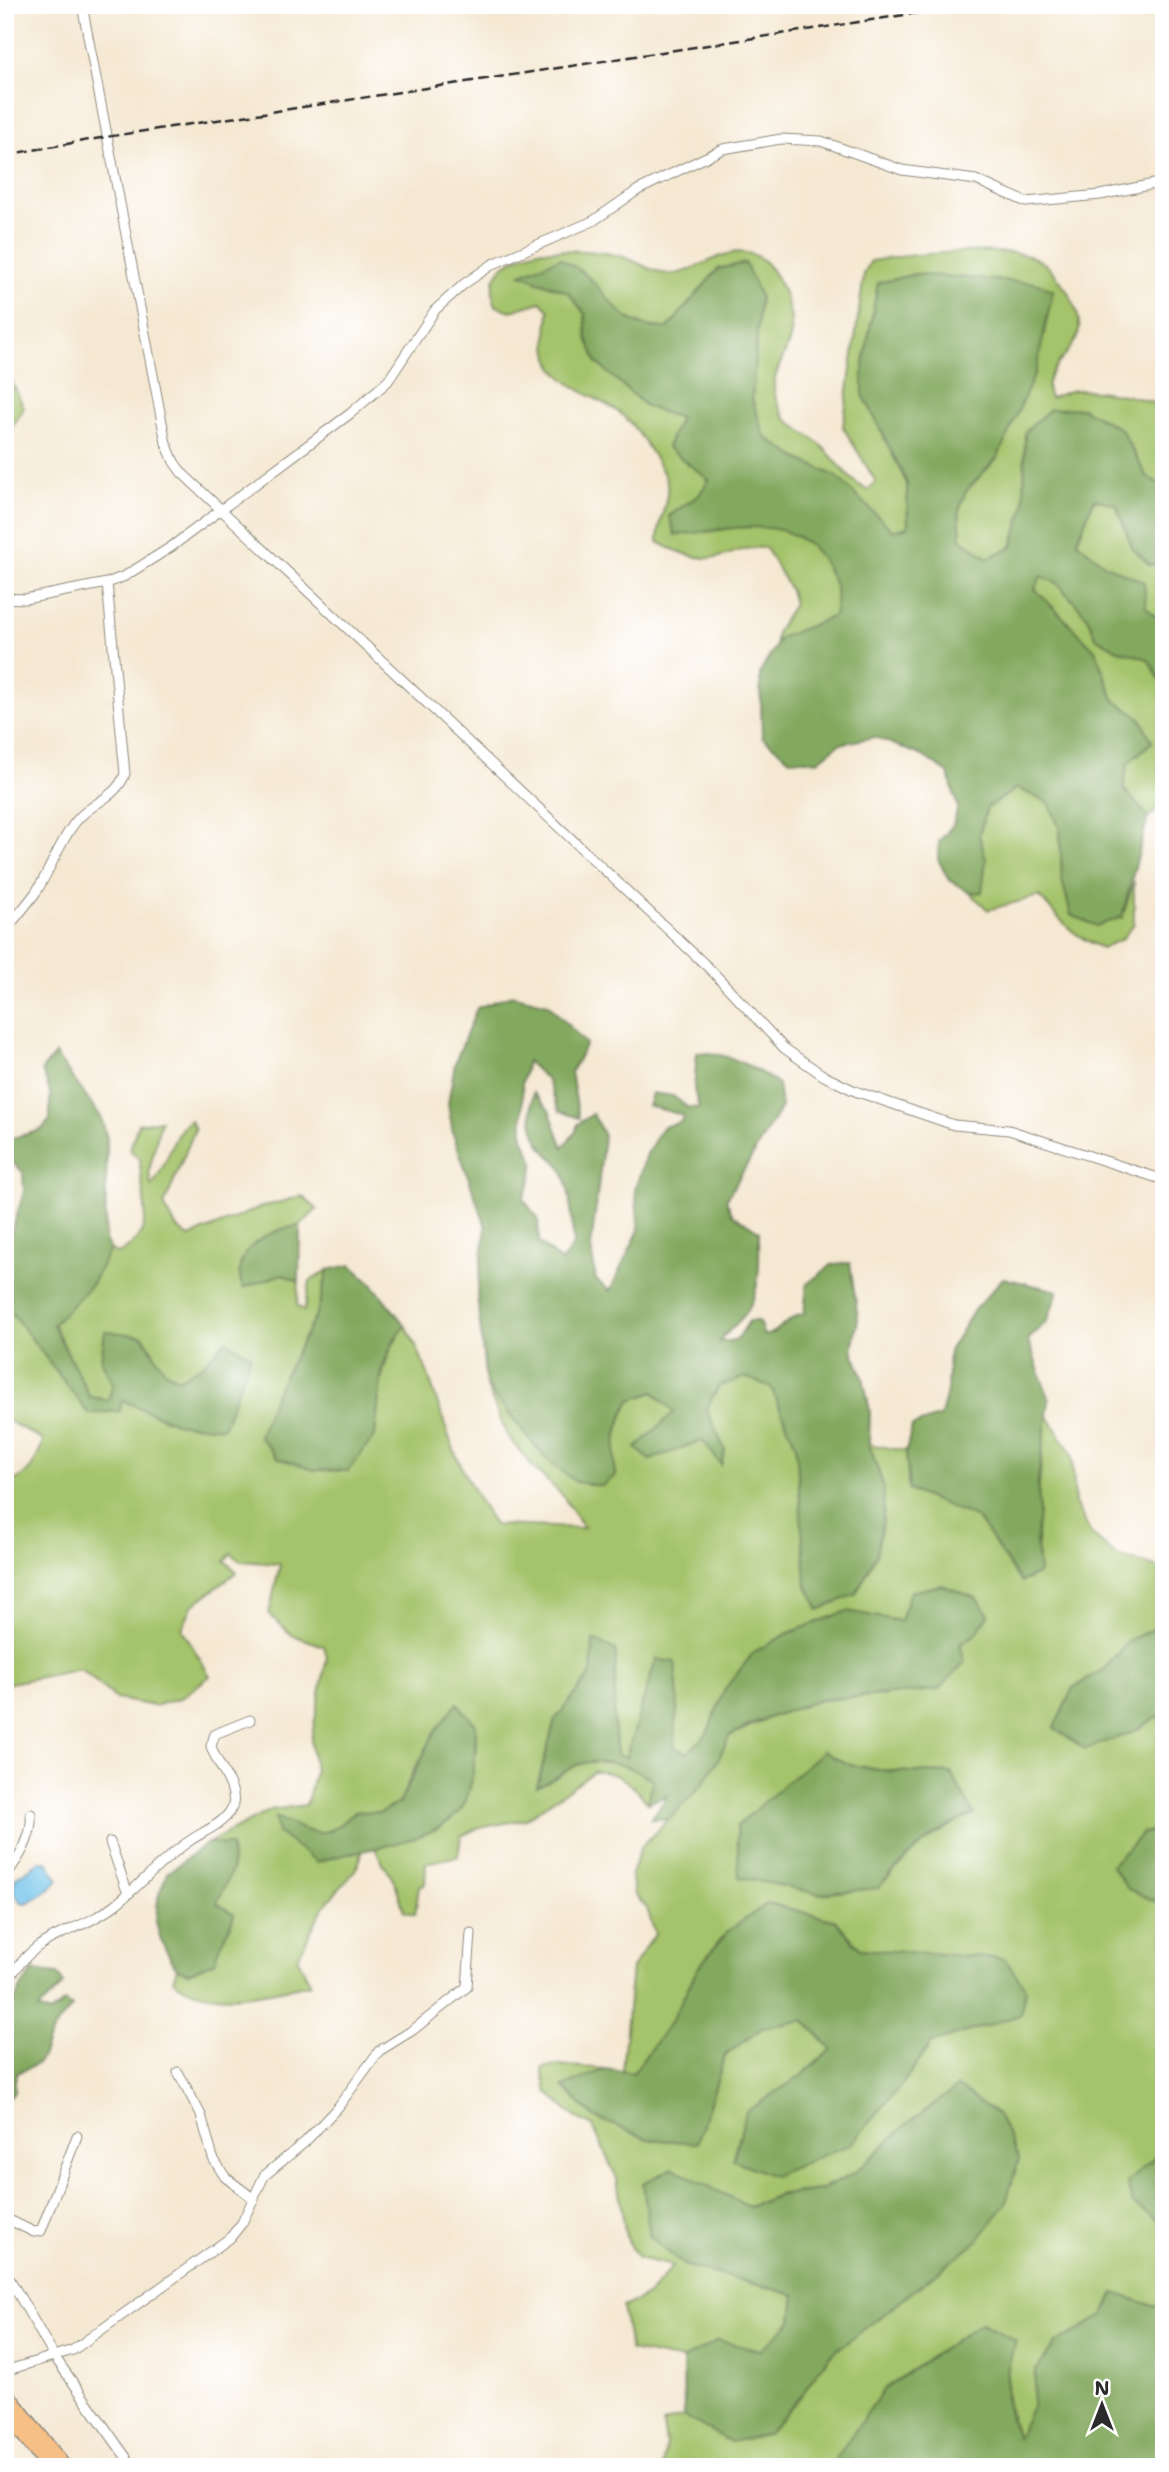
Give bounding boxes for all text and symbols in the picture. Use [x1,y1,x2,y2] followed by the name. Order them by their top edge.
[1068,2370,1138,2440] north arrow
[1094,2376,1110,2401] text: N

